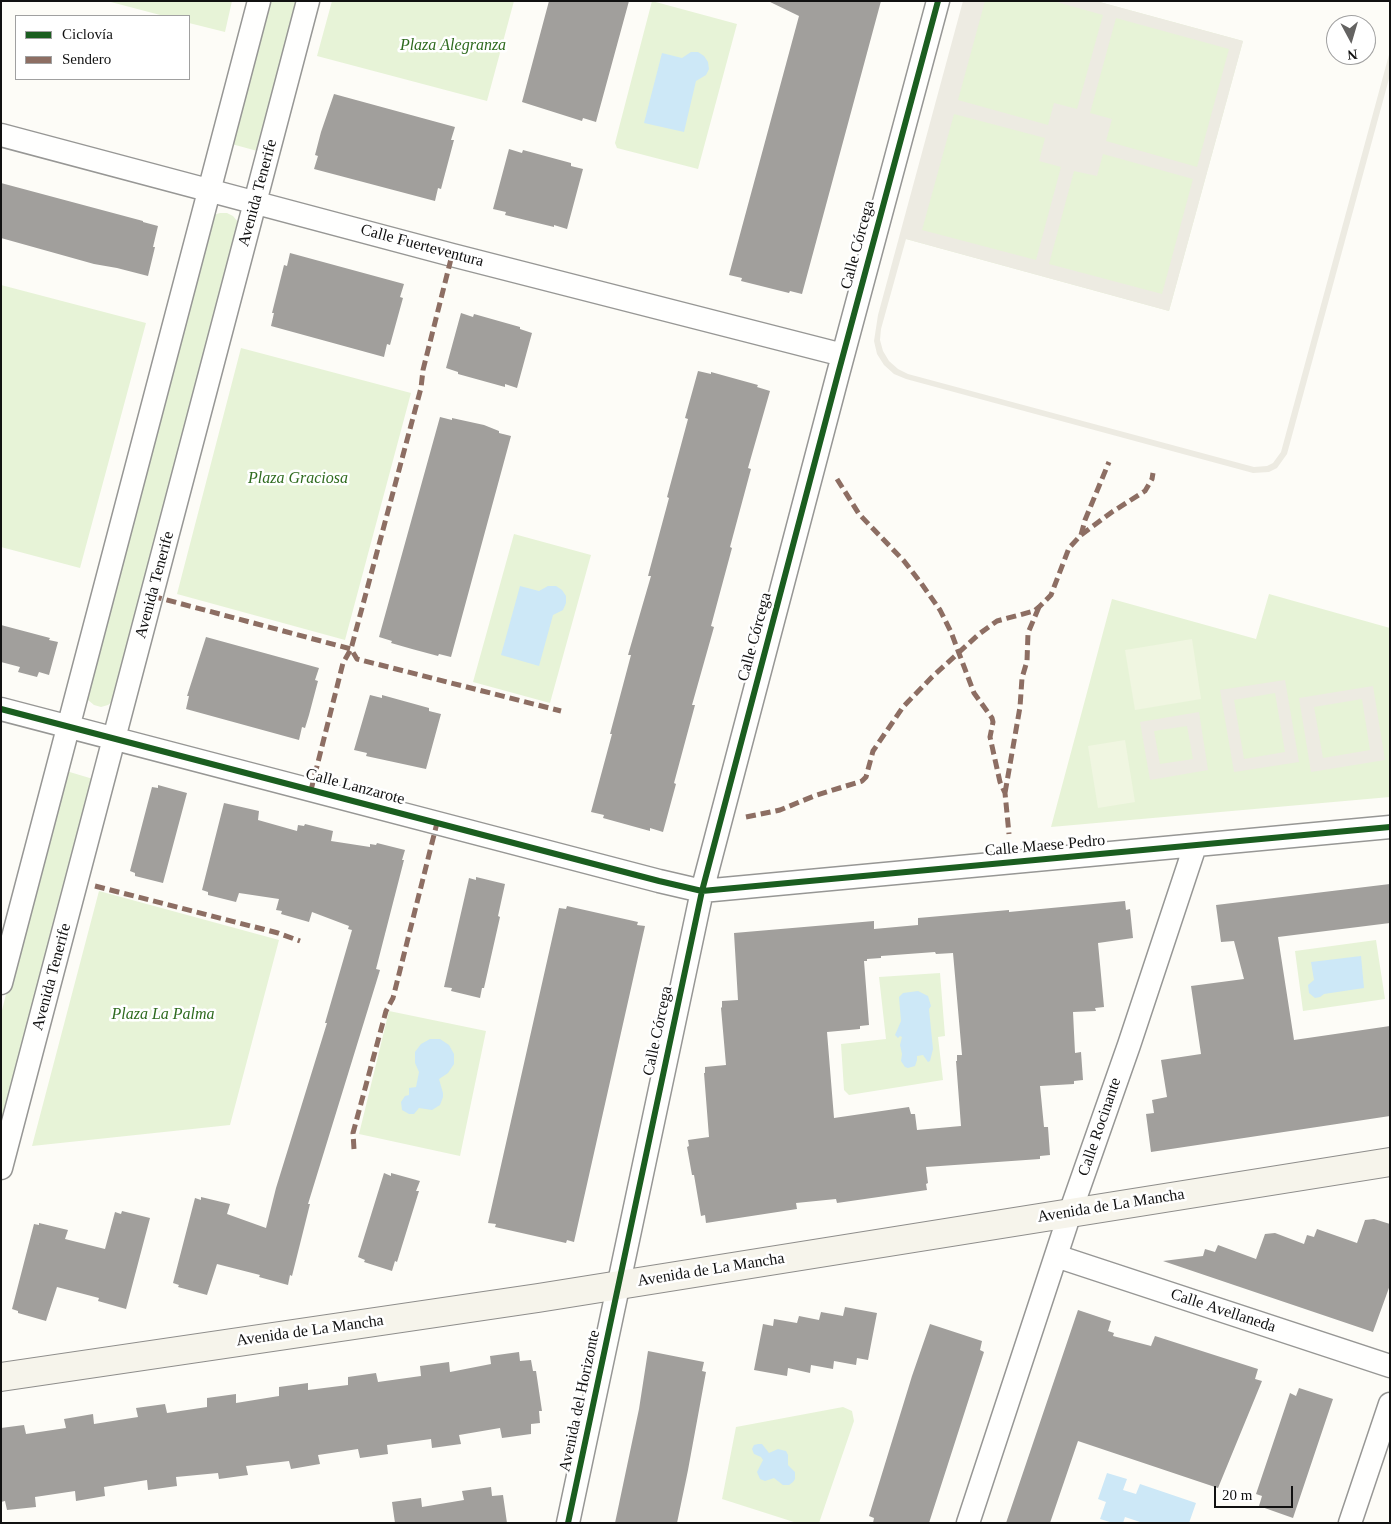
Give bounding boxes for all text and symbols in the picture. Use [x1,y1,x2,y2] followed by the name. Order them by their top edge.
[15,15,190,80] legend
[1326,15,1376,65] north arrow
[62,26,113,42] text: Ciclovía
[400,36,506,56] park label: Plaza Alegranza
[1347,46,1358,62] text: N
[62,51,111,67] text: Sendero
[234,137,282,249] street label: Avenida Tenerife
[837,199,879,291] street label: Calle Córcega
[358,220,486,272] street label: Calle Fuerteventura
[248,469,348,489] park label: Plaza Graciosa
[131,529,179,641] street label: Avenida Tenerife
[734,591,776,683] street label: Calle Córcega
[303,765,407,809] street label: Calle Lanzarote
[984,831,1106,861] street label: Calle Maese Pedro
[28,921,76,1033] street label: Avenida Tenerife
[639,984,677,1078] street label: Calle Córcega
[111,1005,215,1025] park label: Plaza La Palma
[1074,1075,1126,1179] street label: Calle Rocinante
[1036,1185,1186,1227] street label: Avenida de La Mancha
[636,1249,786,1291] street label: Avenida de La Mancha
[1168,1285,1278,1337] street label: Calle Avellaneda
[235,1311,385,1351] street label: Avenida de La Mancha
[556,1328,604,1474] street label: Avenida del Horizonte
[1216,1476,1295,1508] scale bar
[1222,1487,1252,1503] text: 20 m

